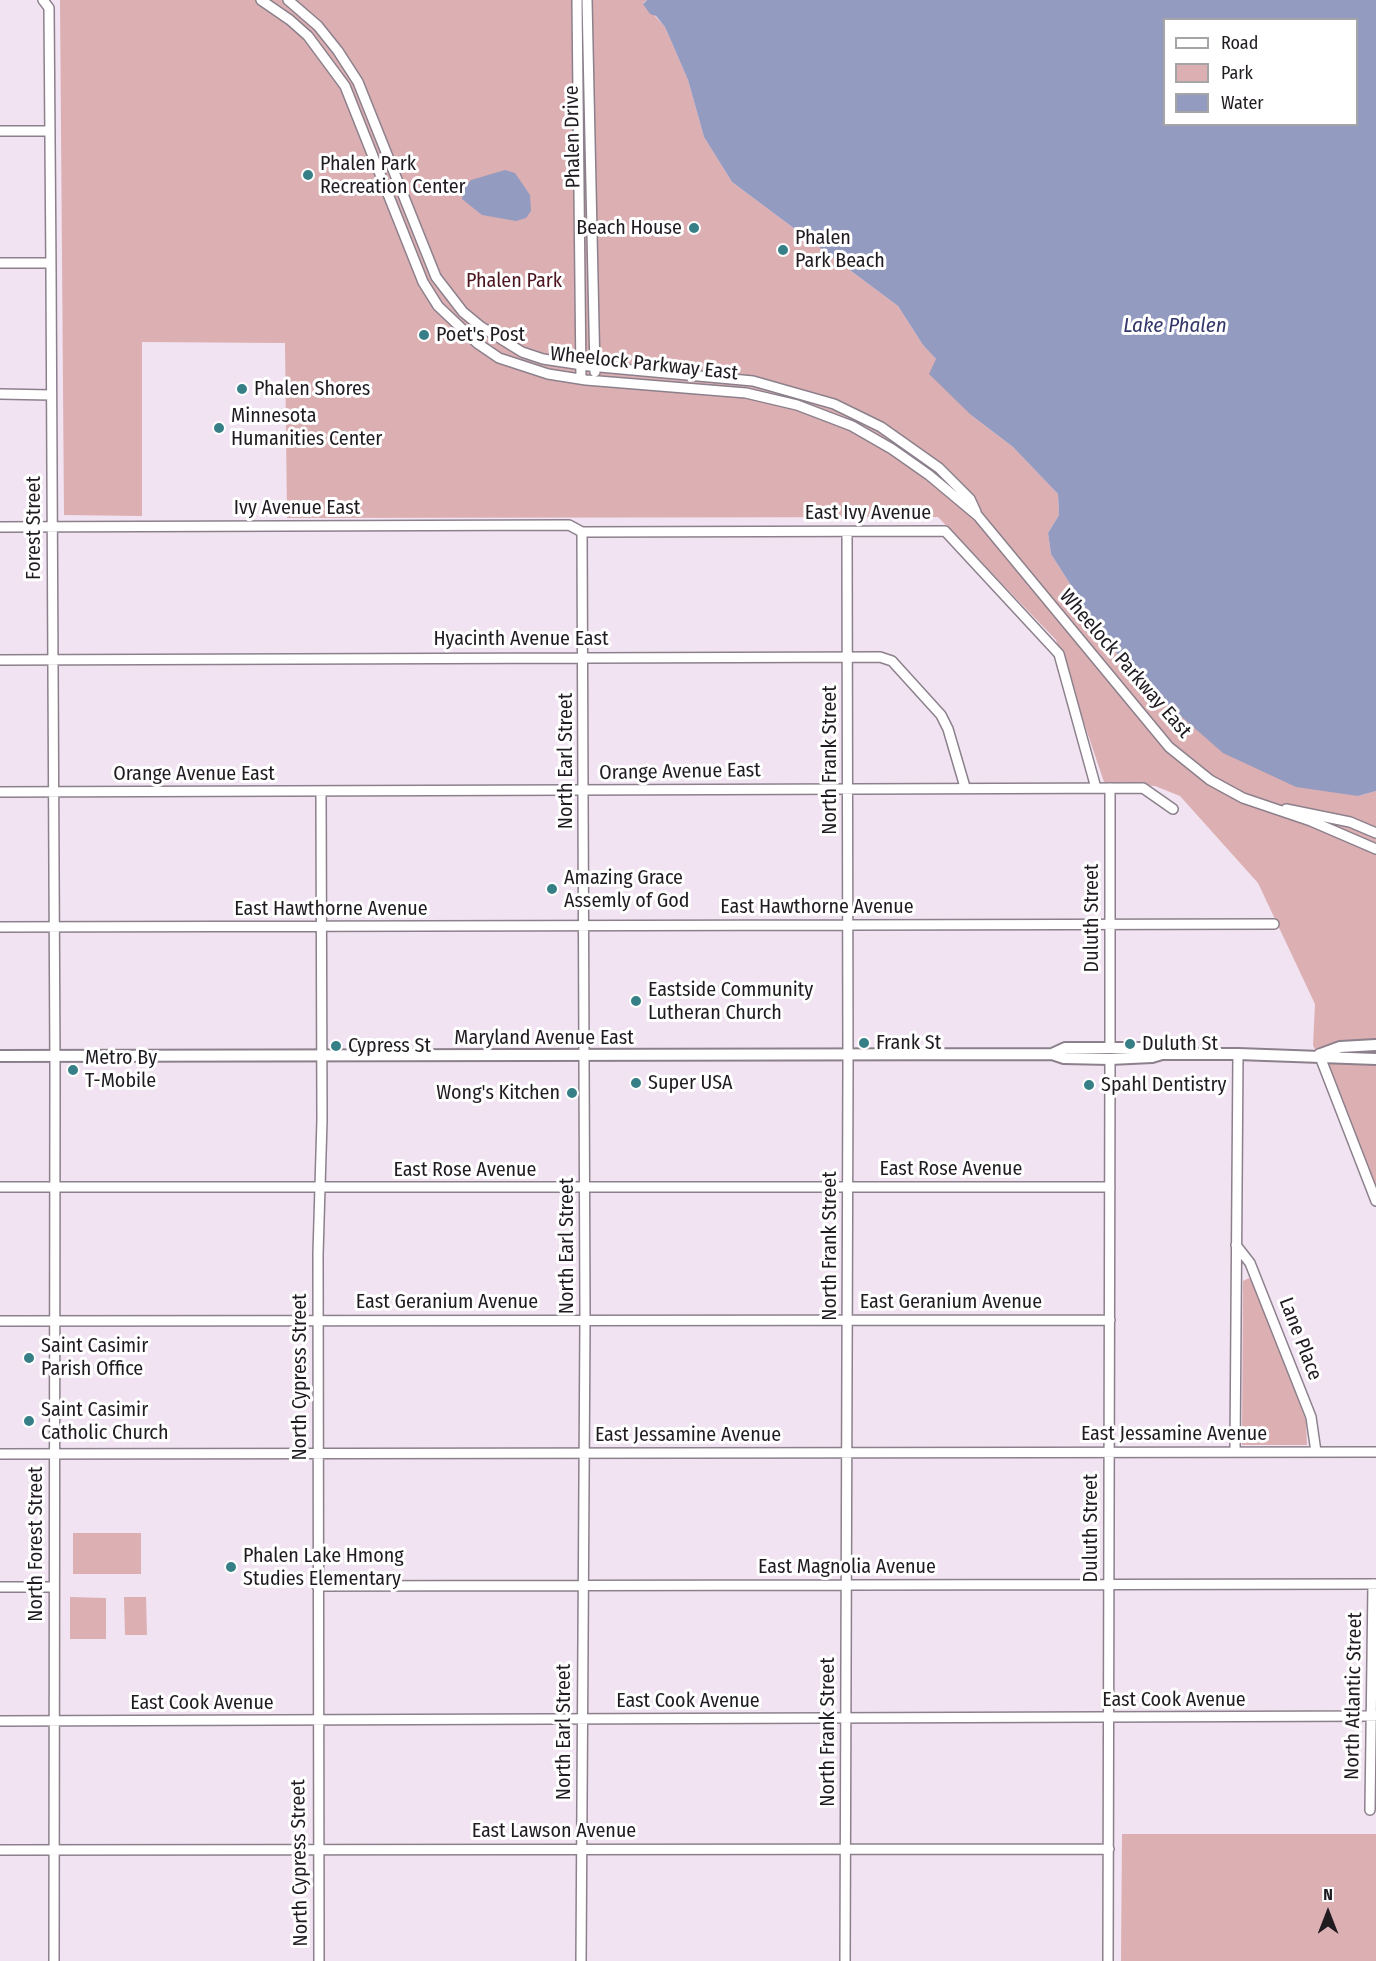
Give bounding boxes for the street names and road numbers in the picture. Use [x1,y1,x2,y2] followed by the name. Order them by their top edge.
[560,85,586,189] street label: Phalen Drive
[549,342,739,386] street label: Wheelock Parkway East
[22,476,46,580] street label: Forest Street
[234,496,360,520] street label: Ivy Avenue East
[805,501,931,525] street label: East Ivy Avenue
[1054,585,1196,743] street label: Wheelock Parkway East
[433,627,609,651] street label: Hyacinth Avenue East
[818,685,842,835] street label: North Frank Street
[554,693,578,829] street label: North Earl Street
[599,759,761,785] street label: Orange Avenue East
[113,762,275,786] street label: Orange Avenue East
[1080,864,1104,972] street label: Duluth Street
[720,895,914,919] street label: East Hawthorne Avenue
[234,897,428,921] street label: East Hawthorne Avenue
[454,1026,634,1050] street label: Maryland Avenue East
[880,1157,1022,1181] street label: East Rose Avenue
[394,1158,536,1182] street label: East Rose Avenue
[818,1171,842,1321] street label: North Frank Street
[555,1178,579,1314] street label: North Earl Street
[356,1290,538,1314] street label: East Geranium Avenue
[860,1290,1042,1314] street label: East Geranium Avenue
[288,1293,312,1461] street label: North Cypress Street
[1273,1294,1327,1384] street label: Lane Place
[1081,1422,1267,1446] street label: East Jessamine Avenue
[595,1423,781,1447] street label: East Jessamine Avenue
[24,1466,48,1622] street label: North Forest Street
[1079,1474,1103,1582] street label: Duluth Street
[758,1555,936,1579] street label: East Magnolia Avenue
[1341,1612,1367,1780] street label: North Atlantic Street
[816,1657,840,1807] street label: North Frank Street
[552,1664,576,1800] street label: North Earl Street
[1102,1688,1246,1712] street label: East Cook Avenue
[616,1689,760,1713] street label: East Cook Avenue
[130,1691,274,1715] street label: East Cook Avenue
[287,1779,313,1947] street label: North Cypress Street
[472,1819,636,1843] street label: East Lawson Avenue

